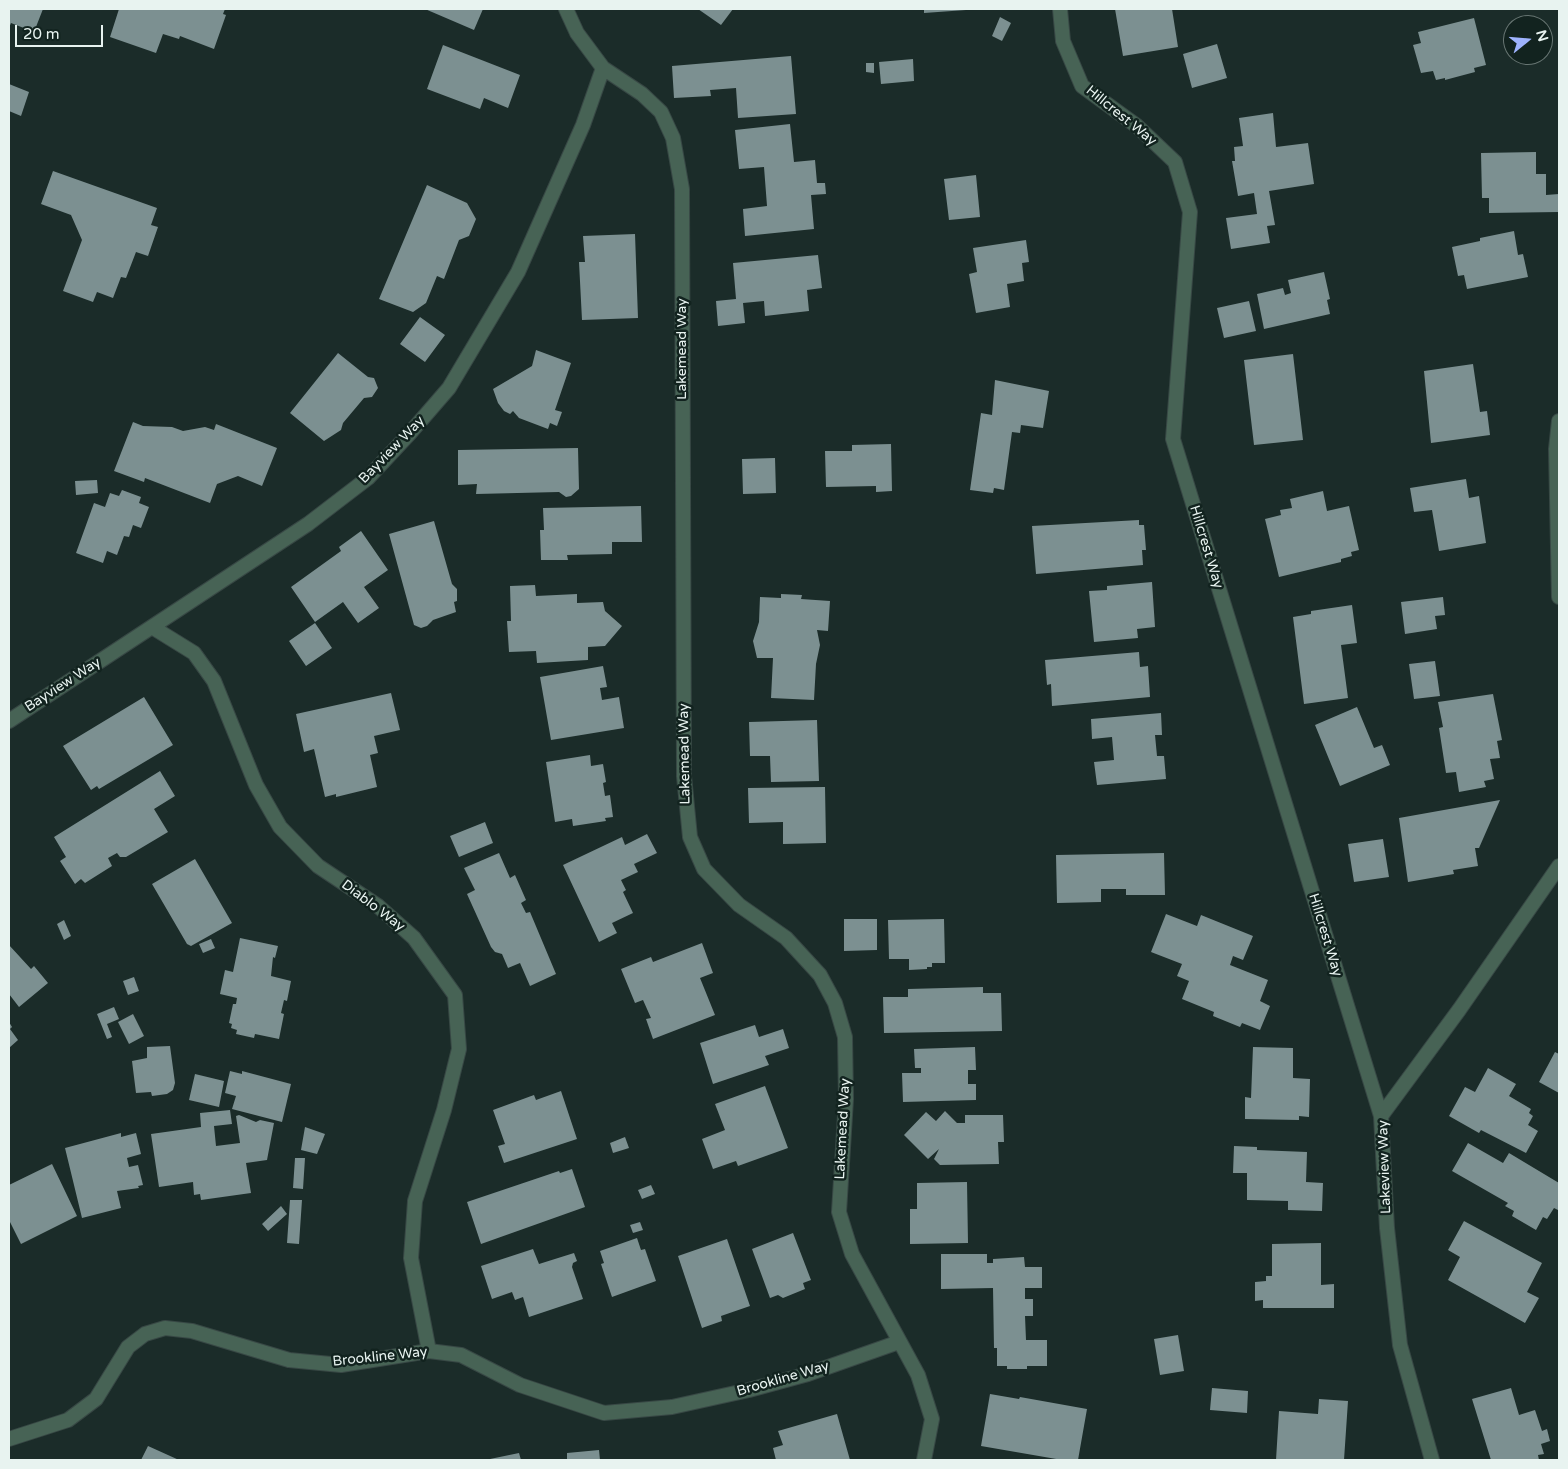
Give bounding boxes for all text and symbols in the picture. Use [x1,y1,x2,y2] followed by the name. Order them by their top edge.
[18,15,105,47] scale bar
[1503,15,1553,65] north arrow
[23,25,60,43] text: 20 m
[1532,28,1552,44] text: N
[1082,82,1160,150] street label: Hillcrest Way
[674,298,690,400] street label: Lakemead Way
[356,413,428,487] street label: Bayview Way
[1185,503,1227,591] street label: Hillcrest Way
[22,654,104,716] street label: Bayview Way
[676,703,694,805] street label: Lakemead Way
[338,877,408,935] street label: Diablo Way
[1304,891,1346,979] street label: Hillcrest Way
[832,1078,854,1180] street label: Lakemead Way
[1375,1120,1395,1214] street label: Lakeview Way
[332,1344,428,1370] street label: Brookline Way
[735,1358,831,1400] street label: Brookline Way

